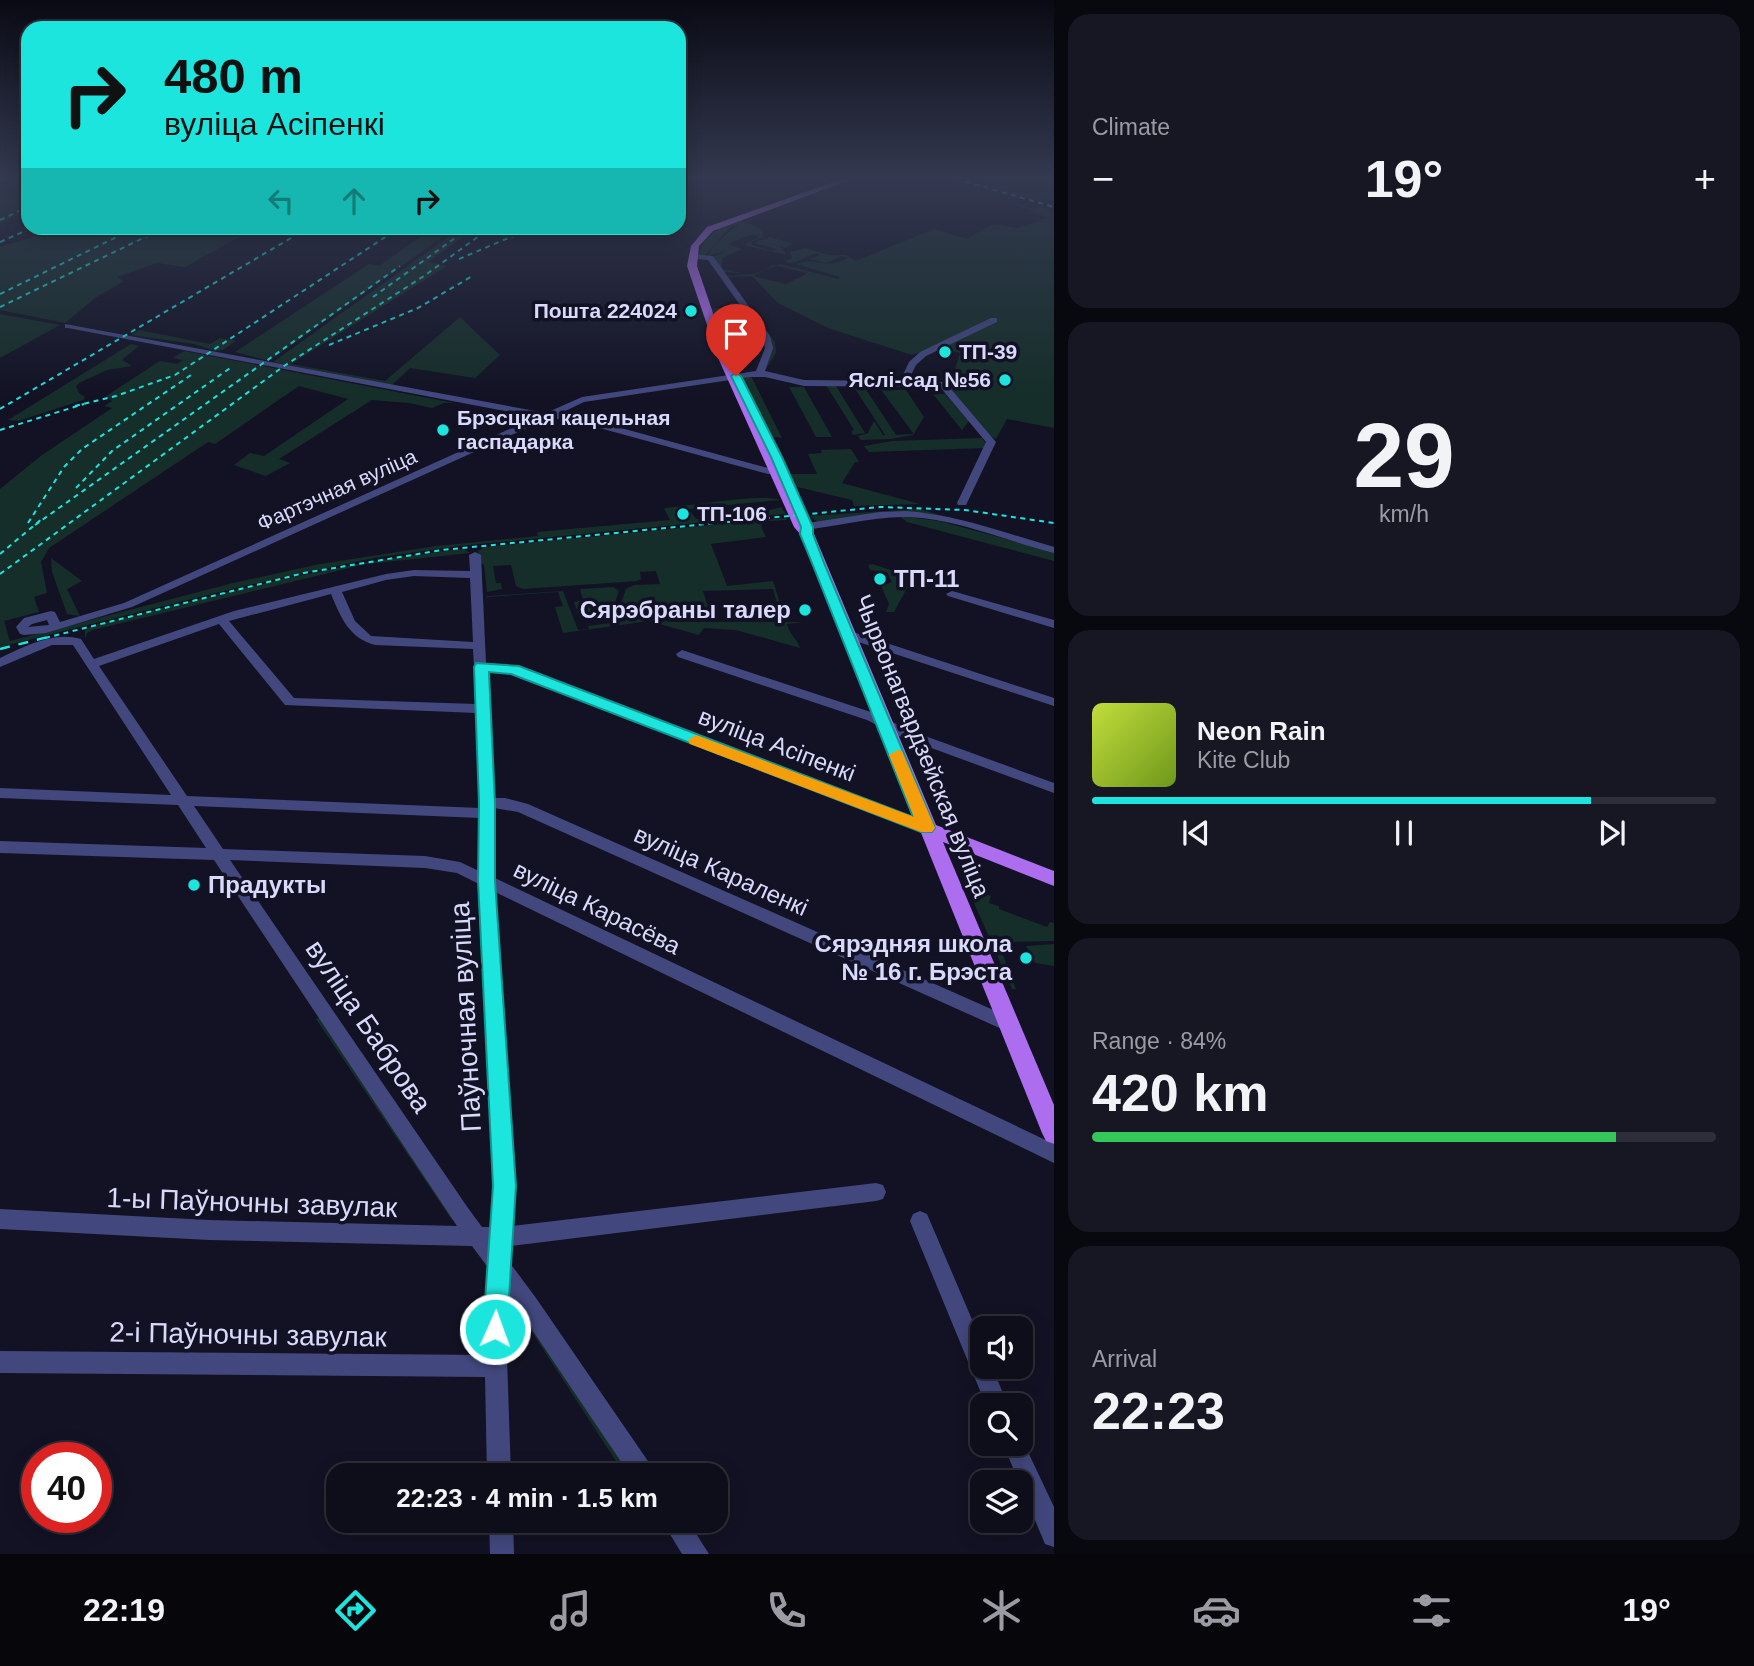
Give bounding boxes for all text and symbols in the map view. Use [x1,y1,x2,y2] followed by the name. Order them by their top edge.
[49,49,140,140] icon: right
[164,49,303,103] text: 480 m
[164,106,385,142] text: вуліца Асіпенкі
[1092,114,1170,140] text: Climate
[1365,150,1443,208] text: 19°
[1092,158,1114,200] text: −
[1694,158,1716,200] text: +
[262,182,300,220] icon: left
[335,182,373,220] icon: ahead
[408,182,446,220] icon: right
[534,299,677,322] place label: Пошта 224024
[683,303,699,319] marker: Пошта 224024
[706,304,766,376] pin
[717,315,755,353] icon: arrive
[959,340,1017,363] place label: ТП-39
[937,344,953,360] marker: ТП-39
[849,368,991,391] place label: Яслі-сад №56
[997,372,1013,388] marker: Яслі-сад №56
[1353,405,1455,506] text: 29
[457,406,670,453] place label: Брэсцкая кацельная гаспадарка
[435,422,451,438] marker: Брэсцкая кацельная гаспадарка
[254,444,420,535] street label: Фартэчная вуліца
[1379,501,1429,527] text: km/h
[697,502,767,525] place label: ТП-106
[675,506,691,522] marker: ТП-106
[894,565,959,592] place label: ТП-11
[872,571,888,587] marker: ТП-11
[849,591,996,902] street label: Чырвонагвардзейская вуліца
[580,596,791,623] place label: Сярэбраны талер
[797,602,813,618] marker: Сярэбраны талер
[695,702,859,787] street label: вуліца Асіпенкі
[1197,716,1326,746] text: Neon Rain
[1197,747,1290,773] text: Kite Club
[1177,814,1215,852] icon: previous
[1385,814,1423,852] icon: pause
[1593,814,1631,852] icon: next
[630,820,812,921] street label: вуліца Караленкі
[510,856,686,960] street label: вуліца Карасёва
[208,871,326,898] place label: Прадукты
[186,877,202,893] marker: Прадукты
[444,901,487,1133] street label: Паўночная вуліца
[815,930,1013,985] place label: Сярэдняя школа № 16 г. Брэста
[300,934,438,1119] street label: вуліца Баброва
[1018,950,1034,966] marker: Сярэдняя школа № 16 г. Брэста
[1092,1028,1226,1054] text: Range · 84%
[1092,1064,1268,1122] text: 420 km
[106,1182,399,1223] street label: 1-ы Паўночны завулак
[458,1292,532,1366] position arrow
[970,1316,1033,1533] map controls
[970,1316,1033,1379] button: sound
[109,1317,388,1352] street label: 2-і Паўночны завулак
[1092,1346,1157,1372] text: Arrival
[1092,1382,1225,1440] text: 22:23
[970,1393,1033,1456] button: search
[21,1442,112,1533] speed limit sign: 40
[970,1470,1033,1533] button: layers
[396,1483,658,1513] text: 22:23 · 4 min · 1.5 km
[331,1586,380,1635] icon: directions
[546,1586,595,1635] icon: music
[762,1586,811,1635] icon: phone
[977,1586,1026,1635] icon: climate
[1192,1586,1241,1635] icon: car
[1407,1586,1456,1635] icon: filters
[83,1592,165,1628] text: 22:19
[1622,1592,1671,1628] text: 19°

